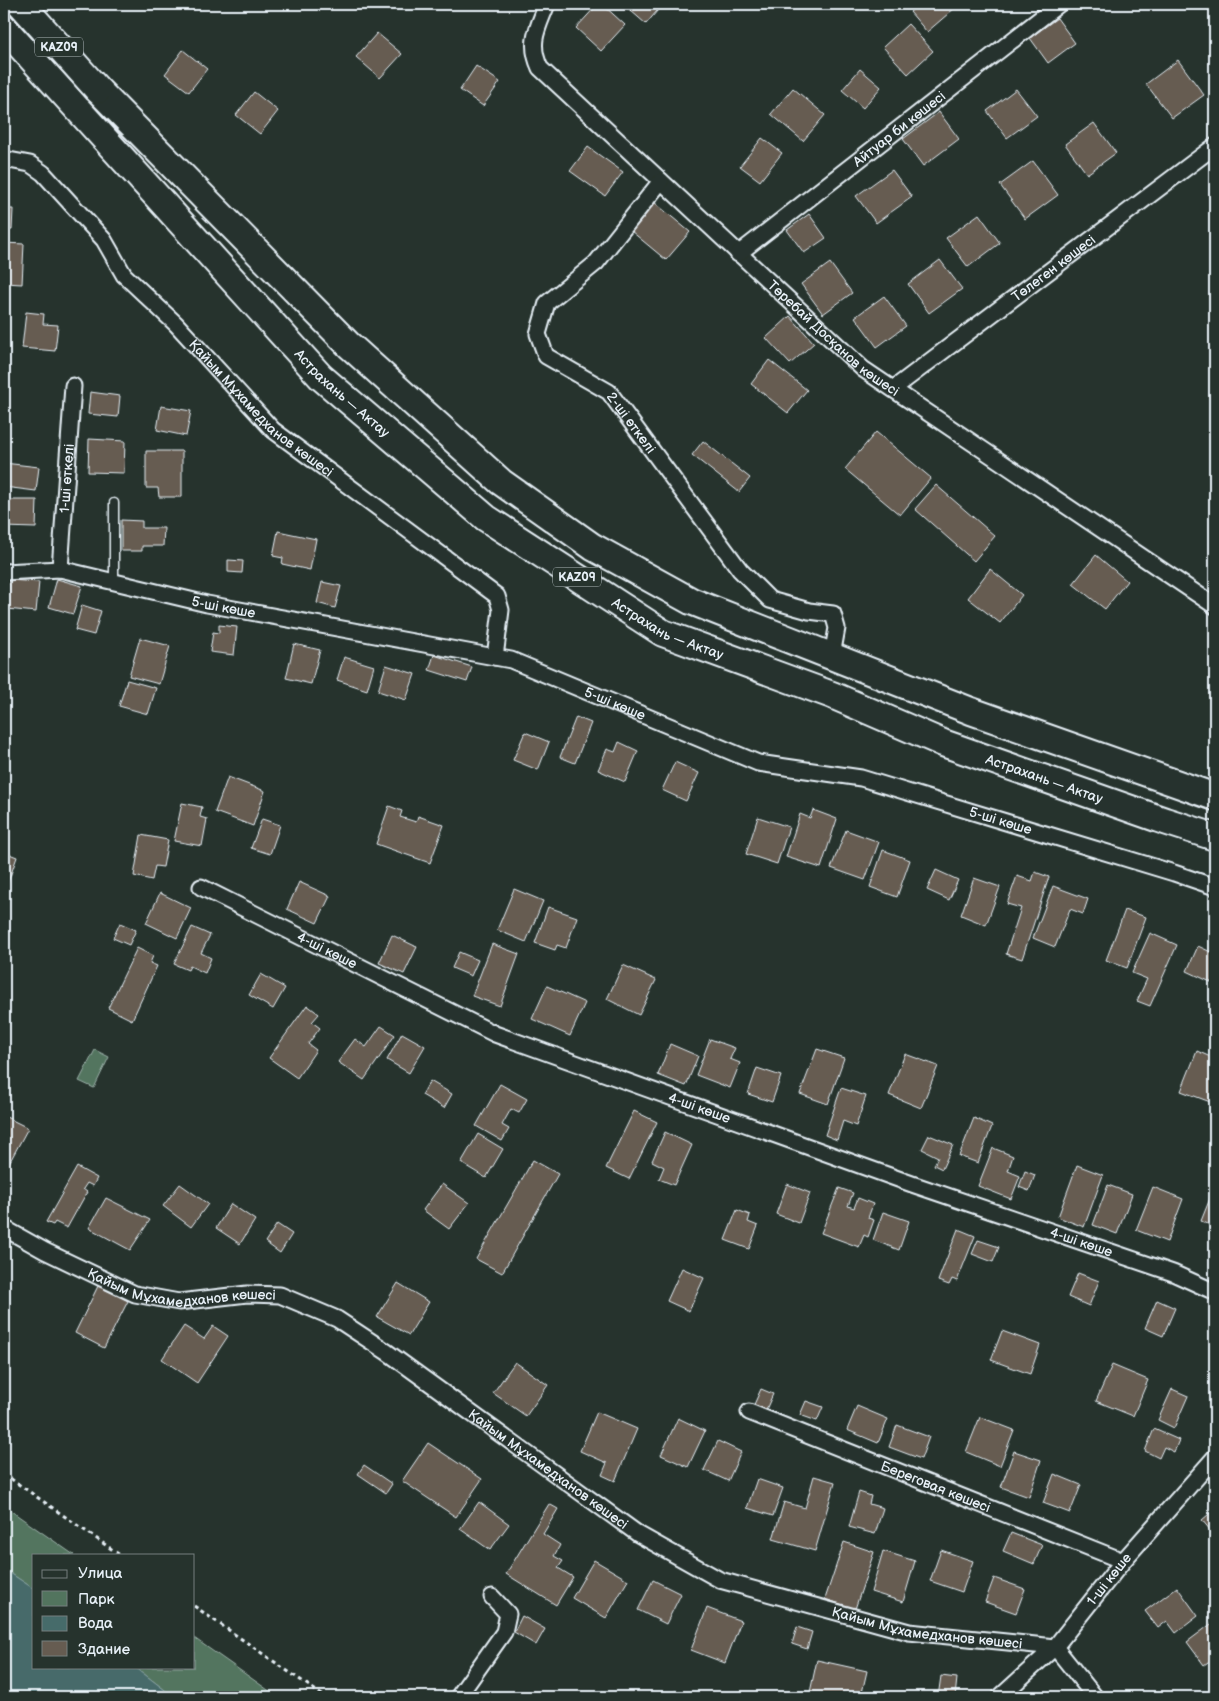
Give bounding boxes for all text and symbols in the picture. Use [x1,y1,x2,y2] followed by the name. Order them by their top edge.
[35,38,83,56] road number: KAZ09
[849,88,949,171] street label: Айтуар би көшесі
[1009,231,1099,305] street label: Төлеген көшесі
[764,277,902,400] street label: Төребай Досқанов көшесі
[185,336,336,481] street label: Қайым Мұхамедханов көшесi
[290,345,394,441] street label: Астрахань — Актау
[603,389,659,457] street label: 2-ші өткелі
[56,443,78,513] street label: 1-ші өткелі
[553,568,601,586] road number: KAZ09
[190,593,257,622] street label: 5-шi көше
[608,594,726,664] street label: Астрахань — Актау
[582,684,648,724] street label: 5-шi көше
[982,750,1106,808] street label: Астрахань — Актау
[967,803,1034,838] street label: 5-шi көше
[294,928,360,973] street label: 4-шi көше
[666,1089,733,1127] street label: 4-шi көше
[1048,1224,1115,1261] street label: 4-шi көше
[85,1265,276,1311] street label: Қайым Мұхамедханов көшесi
[465,1406,631,1533] street label: Қайым Мұхамедханов көшесi
[878,1457,993,1516] street label: Береговая көшесі
[1083,1549,1135,1609] street label: 1-ші көше
[32,1554,195,1668] legend
[78,1564,123,1583] text: Улица
[78,1590,115,1609] text: Парк
[830,1603,1023,1653] street label: Қайым Мұхамедханов көшесi
[78,1614,113,1633] text: Вода
[78,1640,130,1659] text: Здание

